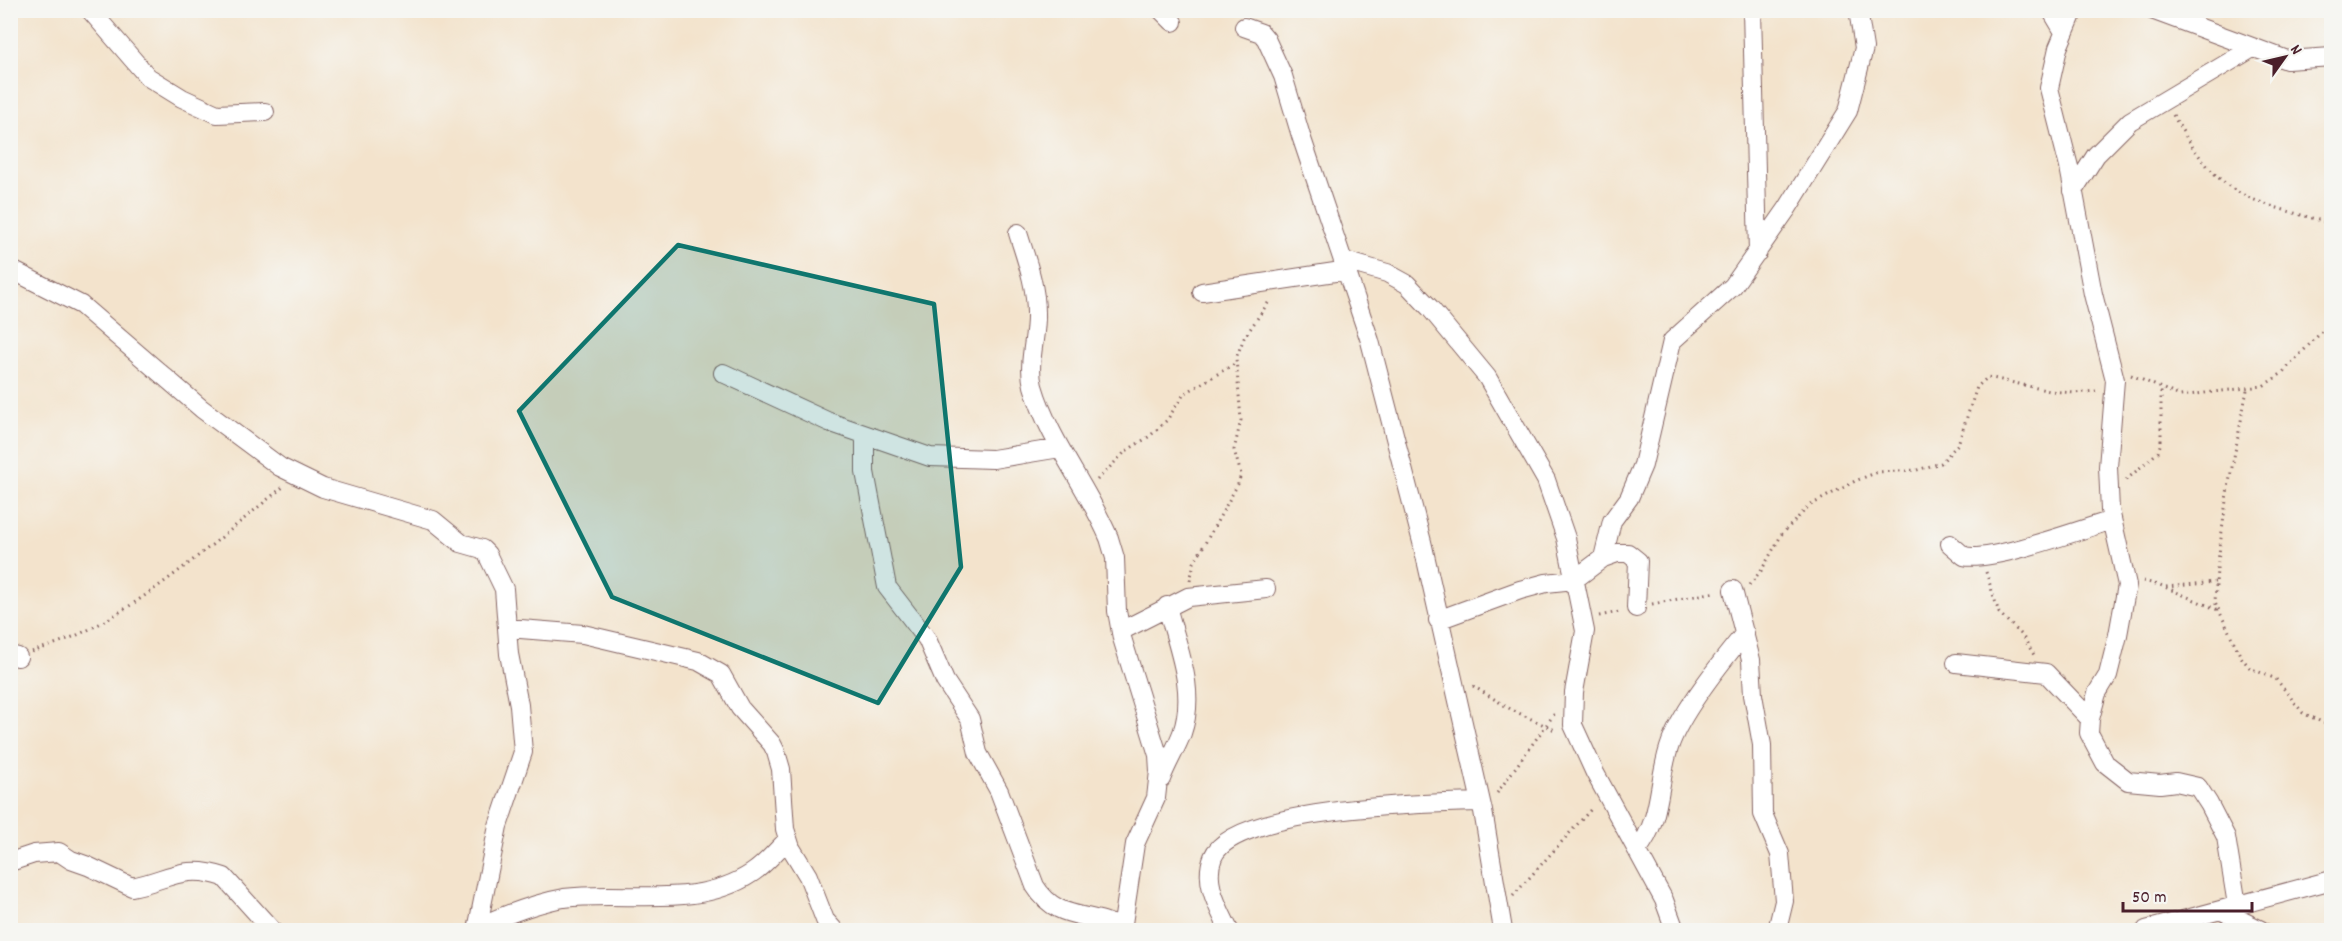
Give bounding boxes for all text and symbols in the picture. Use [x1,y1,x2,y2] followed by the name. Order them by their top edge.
[2255,27,2315,87] north arrow
[2284,40,2307,60] text: N
[2123,875,2252,913] scale bar
[2132,886,2167,911] text: 50 m

